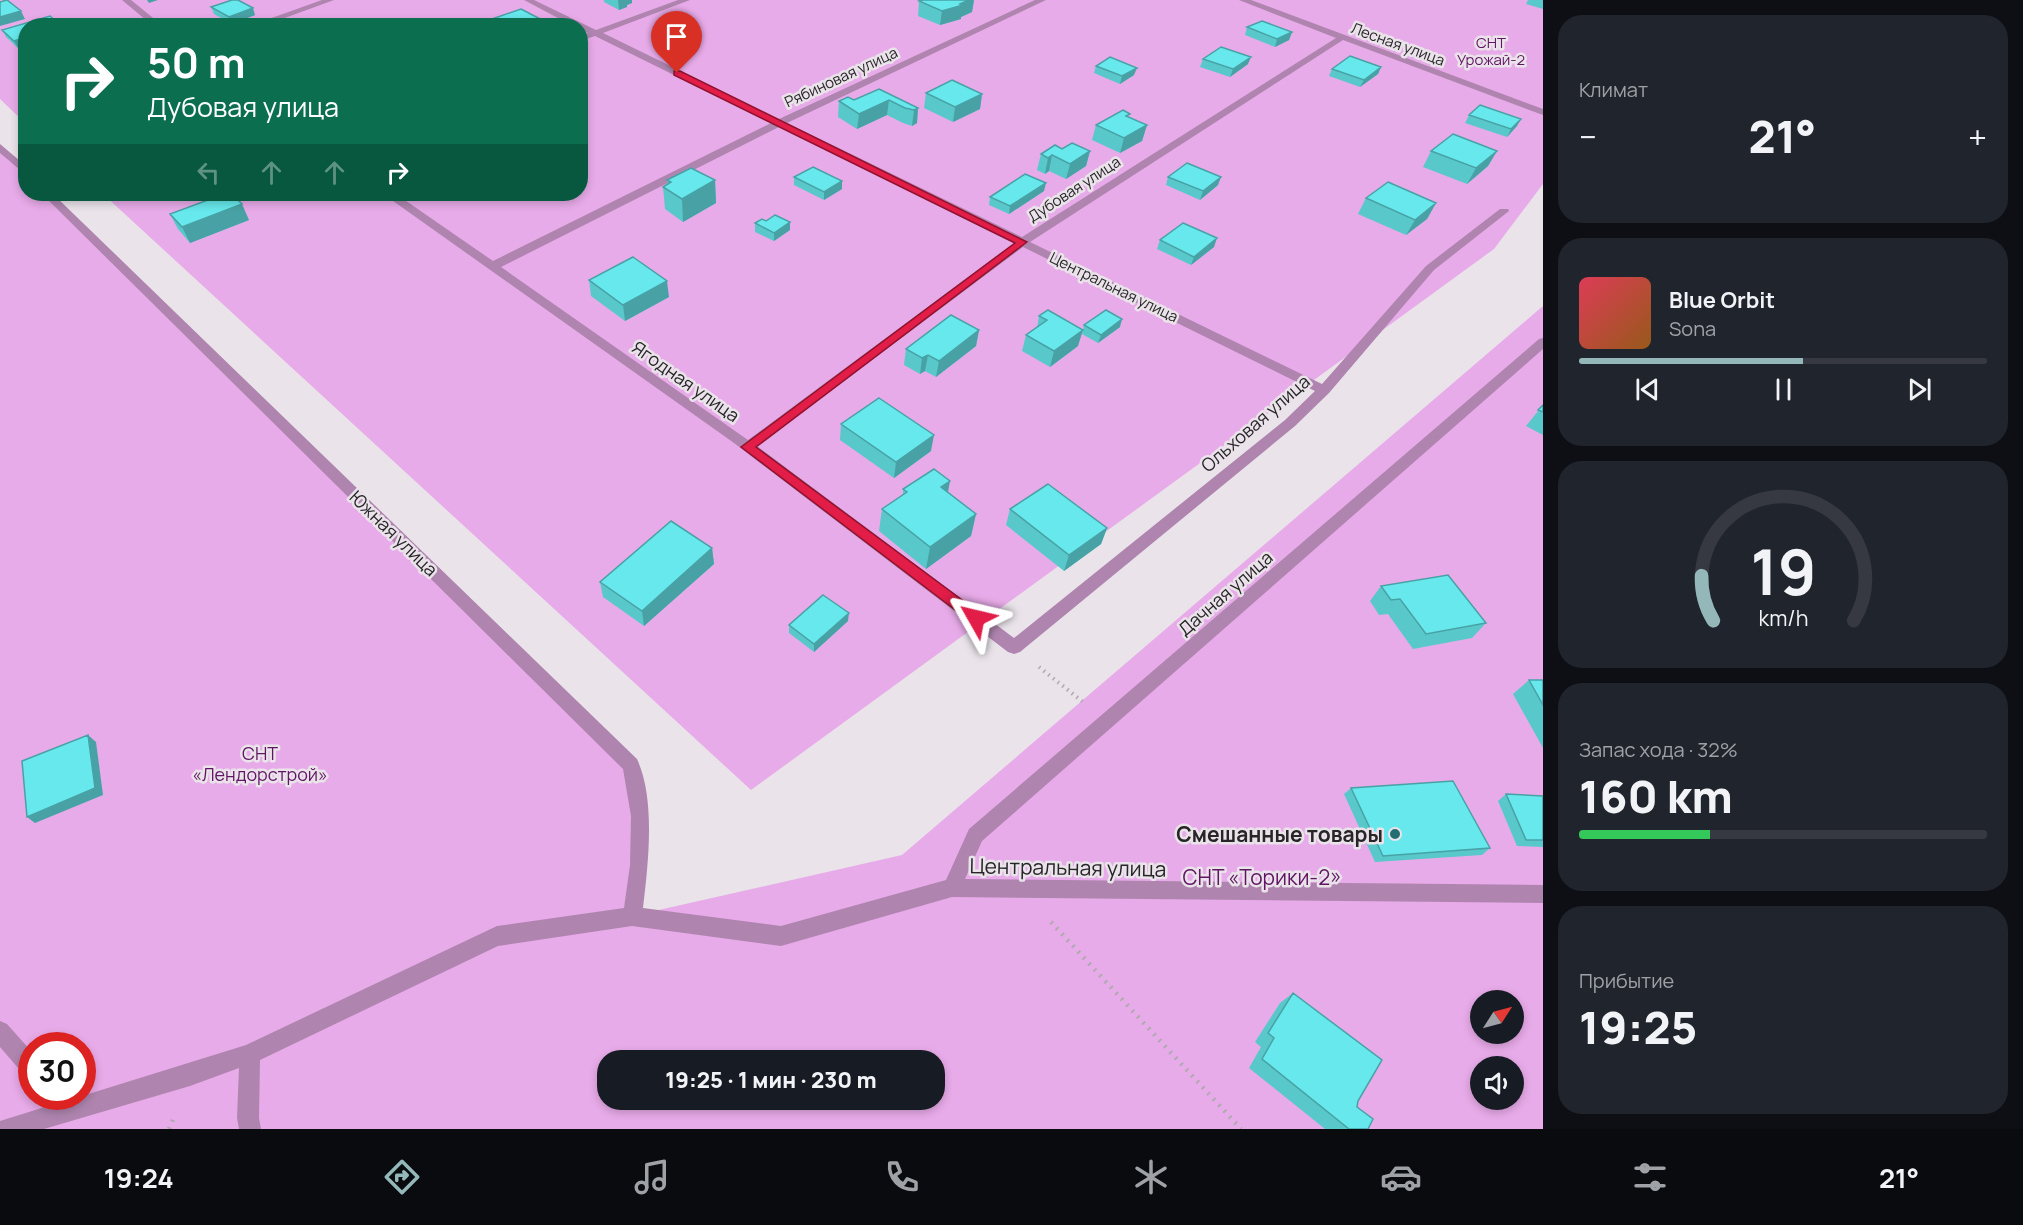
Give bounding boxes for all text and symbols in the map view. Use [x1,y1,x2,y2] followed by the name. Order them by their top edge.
[651,11,702,73] pin
[1348,17,1448,71] street label: Лесная улица
[660,20,693,53] icon: arrive
[1457,32,1525,70] park label: СНТ Урожай-2
[147,33,245,91] text: 50 m
[48,42,126,120] icon: right
[781,42,901,112] street label: Рябиновая улица
[1579,76,1648,103] text: Климат
[147,88,339,125] text: Дубовая улица
[1748,105,1816,167] text: 21°
[1579,114,1597,159] text: −
[1968,114,1987,159] text: +
[1024,151,1124,227] street label: Дубовая улица
[192,156,225,189] icon: left
[255,156,288,189] icon: ahead
[318,156,351,189] icon: ahead
[381,156,414,189] icon: right
[1046,247,1182,327] street label: Центральная улица
[1669,285,1775,315] text: Blue Orbit
[1669,315,1716,342] text: Sona
[628,335,744,427] street label: Ягодная улица
[1196,369,1314,477] street label: Ольховая улица
[1631,373,1664,406] icon: previous
[1767,373,1800,406] icon: pause
[1903,373,1936,406] icon: next
[345,485,443,581] street label: Южная улица
[1750,529,1816,615] text: 19
[1173,545,1277,641] street label: Дачная улица
[944,586,1008,650] position arrow
[1758,604,1808,633] text: km/h
[1579,736,1738,763] text: Запас хода · 32%
[192,741,328,786] park label: СНТ «Лендорстрой»
[1579,765,1733,827] text: 160 km
[1176,820,1383,848] place label: Смешанные товары
[1388,827,1402,841] marker: Смешанные товары
[969,851,1167,883] street label: Центральная улица
[1183,863,1341,891] park label: СНТ «Торики-2»
[1579,967,1674,994] text: Прибытие
[1470,990,1524,1044] north arrow
[1470,990,1524,1110] map controls
[1579,996,1697,1058] text: 19:25
[18,1032,96,1110] speed limit sign: 30
[1470,1056,1524,1110] button: sound
[665,1065,877,1095] text: 19:25 · 1 мин · 230 m
[381,1156,423,1198] icon: directions
[631,1156,673,1198] icon: music
[881,1156,923,1198] icon: phone
[1130,1156,1172,1198] icon: climate
[1380,1156,1422,1198] icon: car
[1629,1156,1671,1198] icon: filters
[104,1159,174,1196] text: 19:24
[1879,1159,1919,1196] text: 21°

